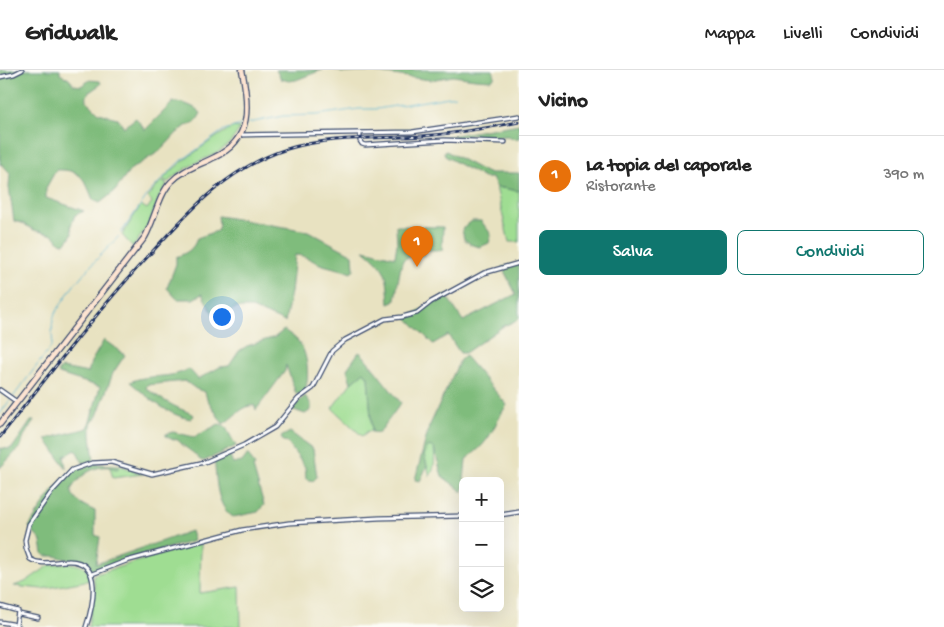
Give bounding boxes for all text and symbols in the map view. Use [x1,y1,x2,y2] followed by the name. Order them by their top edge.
[25,20,116,49] text: Gridwalk
[705,24,755,45] text: Mappa
[783,24,823,45] text: Livelli
[851,24,919,45] text: Condividi
[539,90,588,115] text: Vicino
[586,155,751,178] text: La topia del caporale
[552,166,558,185] text: 1
[883,166,924,185] text: 390 m
[586,178,656,197] text: Ristorante
[401,226,433,267] pin: 1
[539,230,727,275] button: Salva
[737,230,924,275] button: Condividi
[209,304,235,330] your location
[459,477,504,612] map controls
[459,477,504,522] button: +
[459,522,504,567] button: −
[459,567,504,612] button: layers

